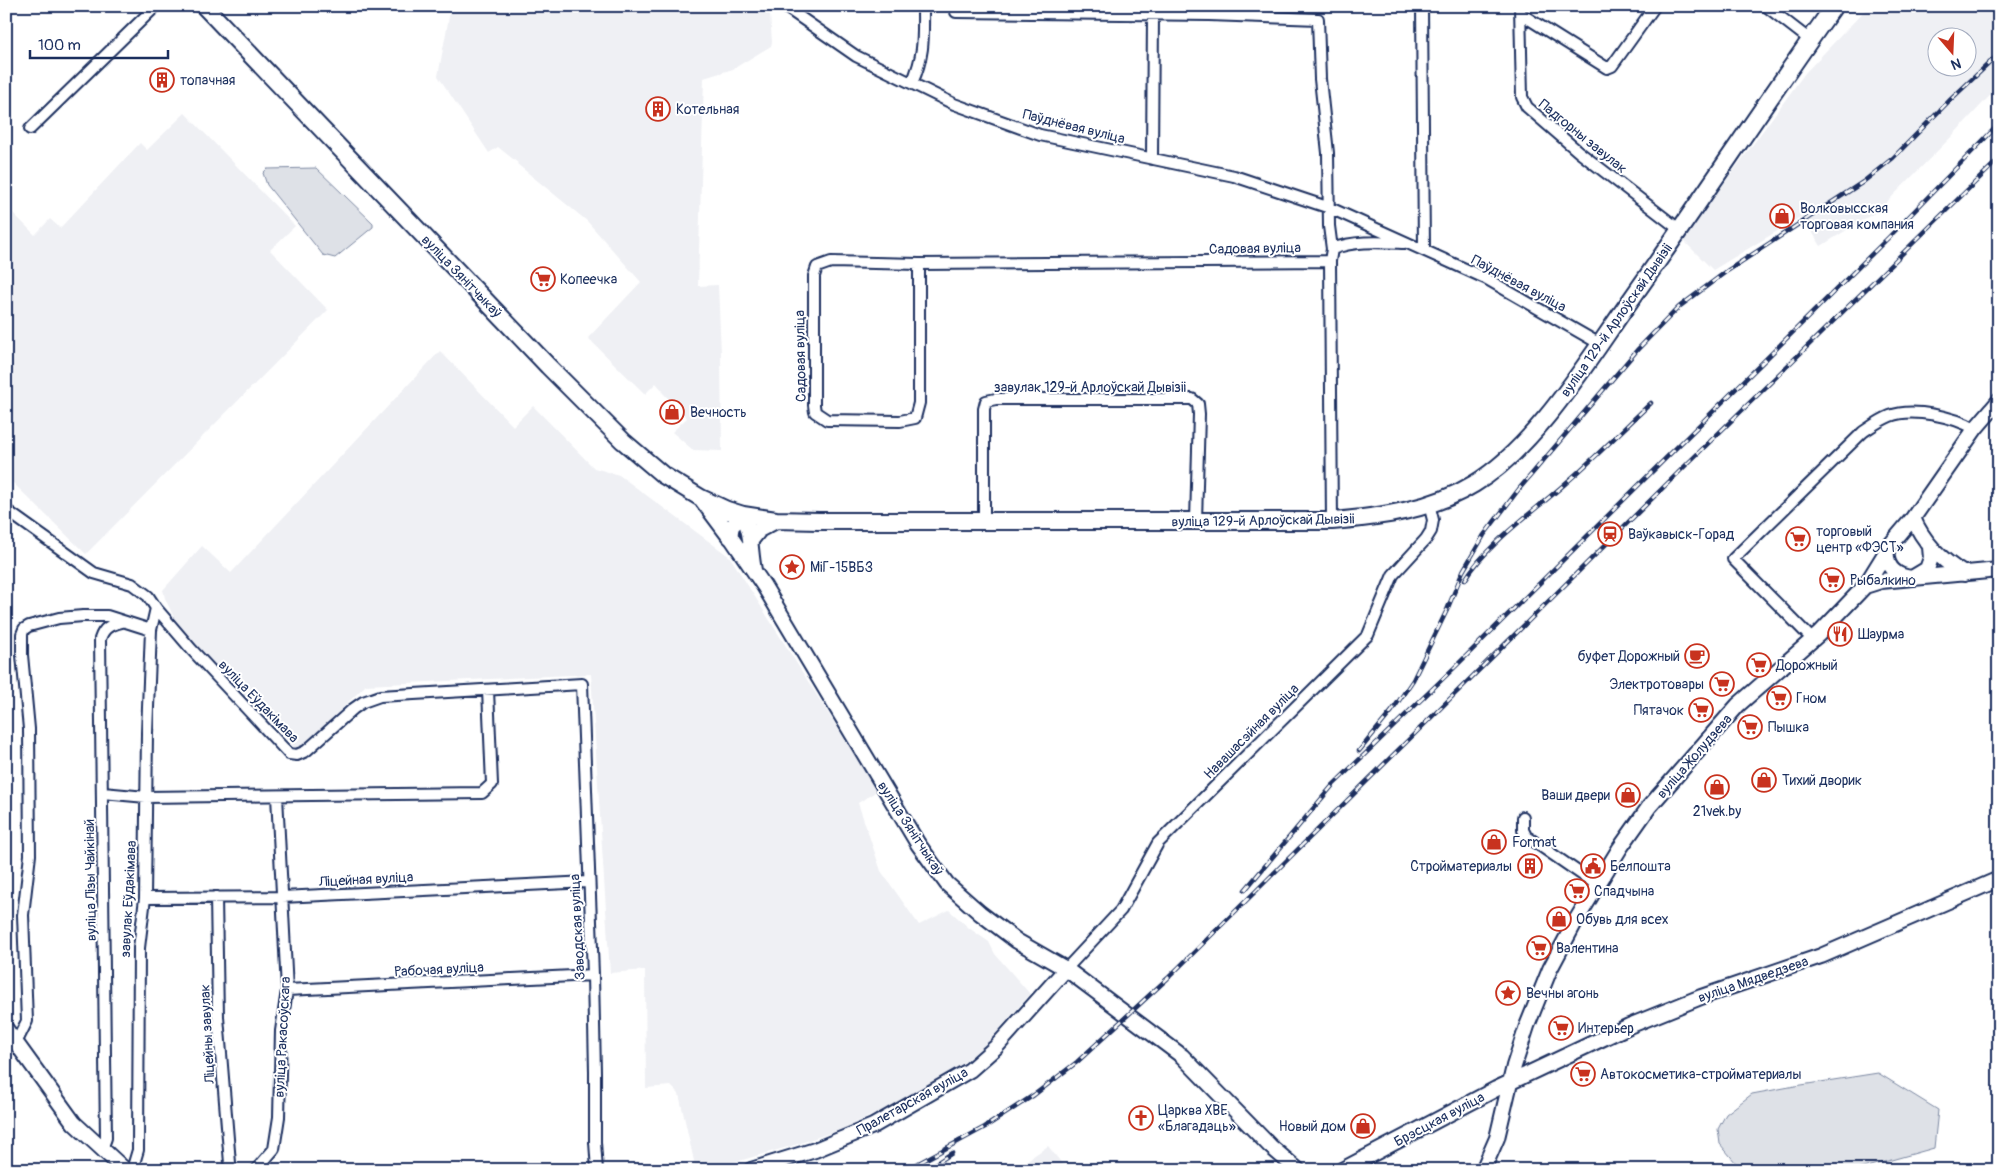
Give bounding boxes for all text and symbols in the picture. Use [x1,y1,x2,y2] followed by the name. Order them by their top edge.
[30,28,168,60] scale bar
[1928,28,1978,78] north arrow
[38,36,81,55] text: 100 m
[1949,54,1963,73] text: N
[149,67,175,93] building icon: топачная
[180,72,235,89] place label: топачная
[645,96,671,122] building icon: Котельная
[1535,96,1630,177] street label: Падгорны завулак
[676,101,739,118] place label: Котельная
[1021,106,1127,147] street label: Паўднёвая вуліца
[1800,200,1914,233] place label: Волковысская торговая компания
[1769,203,1795,229] shop icon: Волковысская торговая компания
[418,231,505,321] street label: вуліца Зянітчыкаў
[1209,239,1301,258] street label: Садовая вуліца
[1557,240,1676,400] street label: вуліца 129-й Арлоўскай Дывізіі
[1468,251,1569,316] street label: Паўднёвая вуліца
[530,266,556,292] supermarket icon: Копеечка
[560,271,617,288] place label: Копеечка
[791,310,810,402] street label: Садовая вуліца
[994,379,1187,396] street label: завулак 129-й Арлоўскай Дывізіі
[659,399,685,425] shop icon: Вечность
[690,404,747,421] place label: Вечность
[1171,510,1355,531] street label: вуліца 129-й Арлоўскай Дывізіі
[1597,521,1623,547] station icon: Ваўкавыск-Горад
[1816,523,1904,556] place label: торговый центр «ФЭСТ»
[1628,526,1735,543] place label: Ваўкавыск-Горад
[1785,526,1811,552] supermarket icon: торговый центр «ФЭСТ»
[779,554,805,580] place icon: МіГ-15ВБЗ
[810,559,873,576] place label: МіГ-15ВБЗ
[1819,567,1845,593] supermarket icon: Рыбалкино
[1850,572,1916,589] place label: Рыбалкино
[1827,621,1853,647] restaurant icon: Шаурма
[1858,626,1904,643] place label: Шаурма
[1684,643,1710,669] cafe icon: буфет Дорожный
[1577,648,1680,665] place label: буфет Дорожный
[1746,652,1772,678] supermarket icon: Дорожный
[215,657,302,746] street label: вуліца Еўдакімава
[1775,657,1838,674] place label: Дорожный
[1709,671,1735,697] supermarket icon: Электротовары
[1609,676,1704,693] place label: Электротовары
[1200,680,1303,783] street label: Навашасэйная вуліца
[1766,685,1792,711] supermarket icon: Гном
[1796,690,1826,707] place label: Гном
[1688,697,1714,723] supermarket icon: Пятачок
[1634,702,1684,719] place label: Пятачок
[1653,711,1735,802] street label: вуліца Жолудзева
[1737,714,1763,740] supermarket icon: Пышка
[1768,719,1809,736] place label: Пышка
[1751,767,1777,793] shop icon: Тихий дворик
[1782,772,1862,789] place label: Тихий дворик
[1704,774,1730,800] shop icon: 21vek.by
[874,778,947,878] street label: вуліца Зянітчыкаў
[1615,782,1641,808] shop icon: Ваши двери
[1541,787,1610,804] place label: Ваши двери
[1693,803,1741,820] place label: 21vek.by
[81,819,100,941] street label: вуліца Лізы Чайкінай
[1481,829,1507,855] shop icon: Format
[1512,834,1557,851] place label: Format
[117,840,140,958] street label: завулак Еўдакімава
[1517,853,1543,879] building icon: Стройматериалы
[1580,853,1606,879] public building icon: Белпошта
[1410,858,1512,875] place label: Стройматериалы
[1610,858,1671,875] place label: Белпошта
[317,869,414,891] street label: Ліцейная вуліца
[566,874,589,980] street label: Заводская вуліца
[1564,878,1590,904] supermarket icon: Спадчына
[1594,883,1654,900] place label: Спадчына
[1546,906,1572,932] shop icon: Обувь для всех
[1576,911,1669,928] place label: Обувь для всех
[1526,935,1552,961] supermarket icon: Валентина
[1556,940,1618,957] place label: Валентина
[1696,953,1810,1006] street label: вуліца Мядведзева
[394,959,484,980] street label: Рабочая вуліца
[271,976,294,1098] street label: вуліца Ракасоўскага
[1495,980,1521,1006] place icon: Вечны агонь
[196,984,219,1085] street label: Ліцейны завулак
[1526,985,1599,1002] place label: Вечны агонь
[1548,1015,1574,1041] supermarket icon: Интерьер
[1578,1020,1634,1037] place label: Интерьер
[1570,1061,1596,1087] supermarket icon: Автокосметика-стройматериалы
[854,1064,971,1139] street label: Пралетарская вуліца
[1600,1066,1802,1083] place label: Автокосметика-стройматериалы
[1391,1089,1487,1150] street label: Брэсцкая вуліца
[1158,1102,1236,1135] place label: Царква ХВЕ «Благадаць»
[1128,1105,1154,1131] church icon: Царква ХВЕ «Благадаць»
[1350,1113,1376,1139] shop icon: Новый дом
[1279,1118,1346,1135] place label: Новый дом

